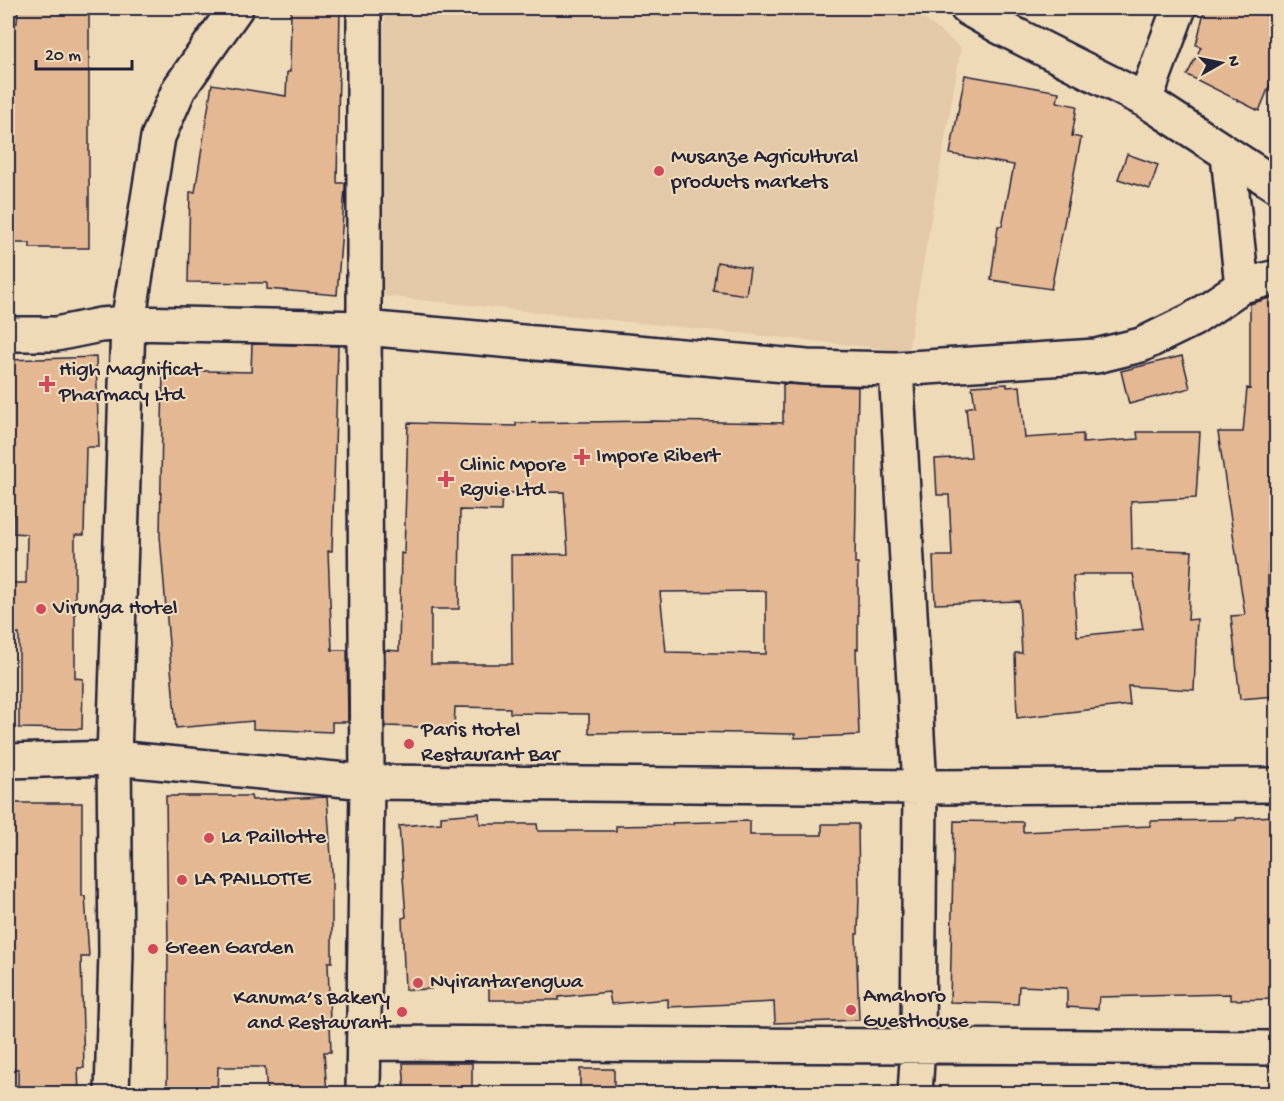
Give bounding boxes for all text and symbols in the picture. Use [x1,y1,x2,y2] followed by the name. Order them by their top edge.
[36,33,132,71] scale bar
[1191,33,1251,93] north arrow
[45,46,81,67] text: 20 m
[1222,55,1243,68] text: N
[670,145,859,196] place label: Musanze Agricultural products markets
[652,164,666,178] marker: Musanze Agricultural products markets
[58,358,203,409] place label: High Magnificat Pharmacy Ltd
[40,377,54,391] marker: High Magnificat Pharmacy Ltd
[596,444,722,470] place label: Impore Ribert
[573,448,591,466] marker: Impore Ribert
[460,453,567,504] place label: Clinic Mpore Rgvie Ltd
[437,470,455,488] marker: Clinic Mpore Rgvie Ltd
[52,596,178,622] place label: Virunga Hotel
[34,602,48,616] marker: Virunga Hotel
[420,718,562,769] place label: Paris Hotel Restaurant Bar
[402,737,416,751] marker: Paris Hotel Restaurant Bar
[221,825,327,851] place label: La Paillotte
[202,831,216,845] marker: La Paillotte
[194,867,312,893] place label: LA PAILLOTTE
[175,873,189,887] marker: LA PAILLOTTE
[165,936,294,962] place label: Green Garden
[146,942,160,956] marker: Green Garden
[430,970,584,996] place label: Nyirantarengwa
[411,976,425,990] marker: Nyirantarengwa
[863,984,969,1035] place label: Amahoro Guesthouse
[234,986,392,1037] place label: Kanuma’s Bakery and Restaurant
[844,1003,858,1017] marker: Amahoro Guesthouse
[395,1005,409,1019] marker: Kanuma’s Bakery and Restaurant

